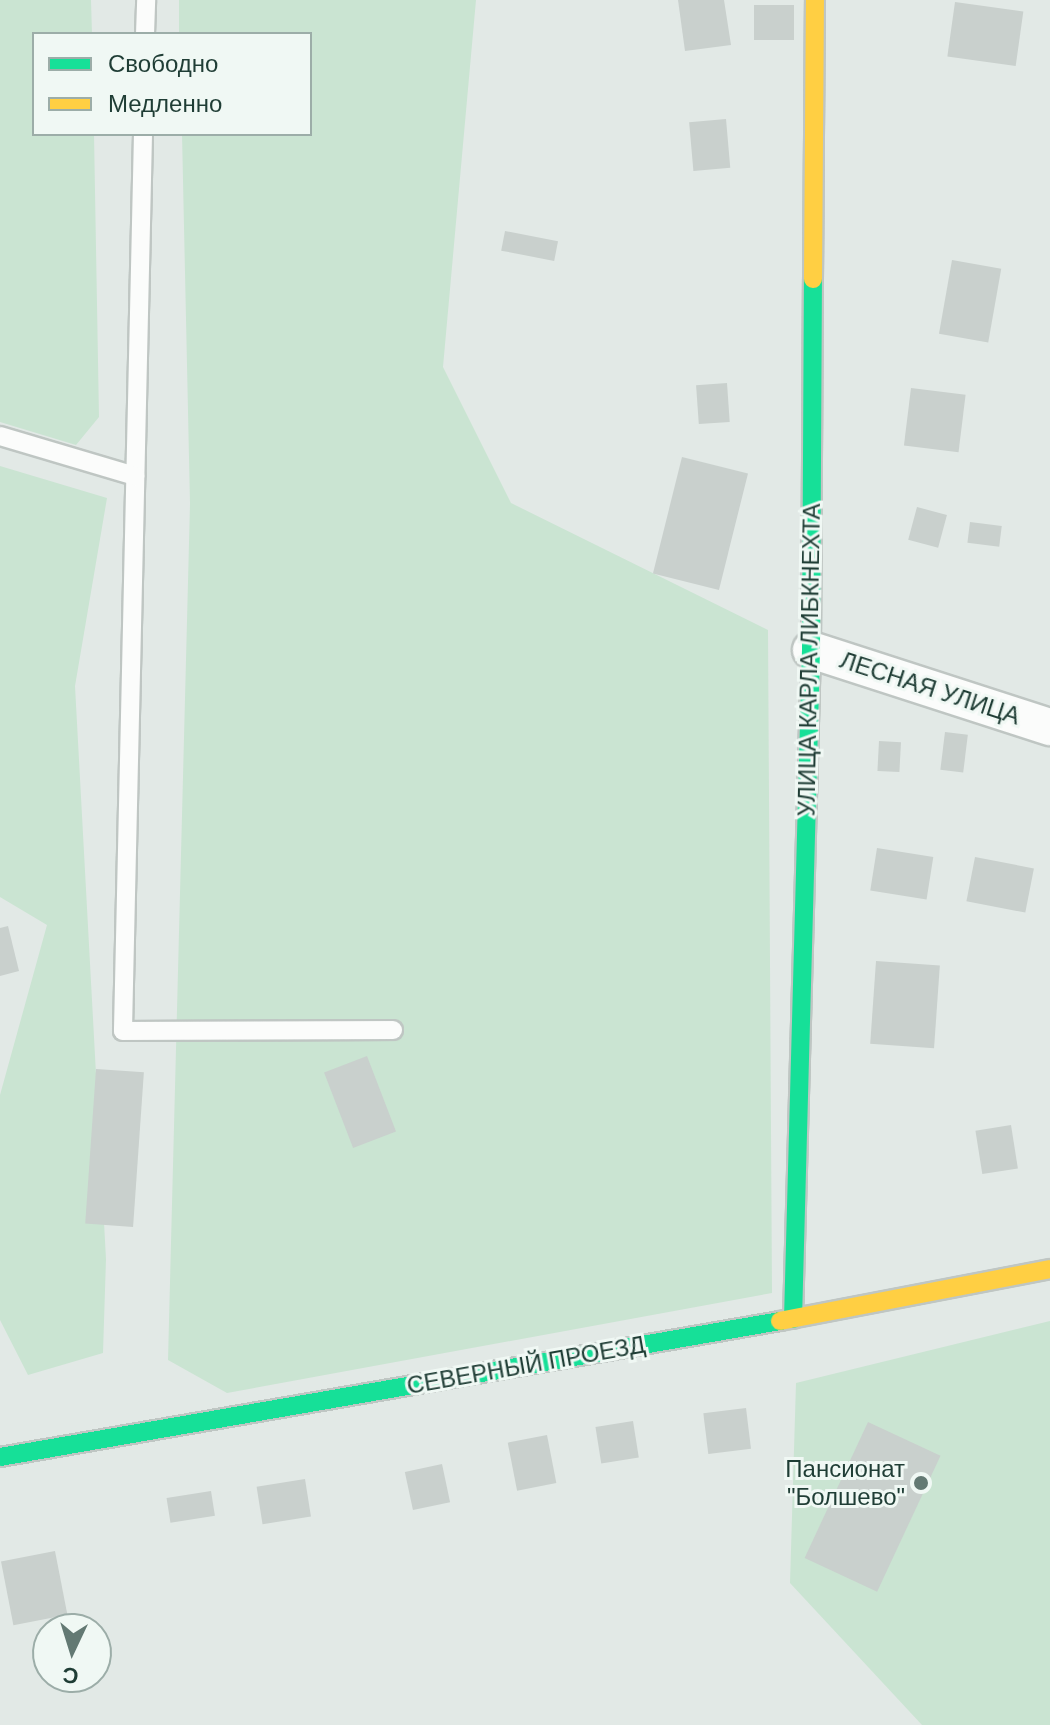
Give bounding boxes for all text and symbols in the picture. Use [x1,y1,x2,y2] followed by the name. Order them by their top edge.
[32,32,312,136] legend
[108,50,218,77] text: Свободно
[108,90,222,117] text: Медленно
[792,503,826,817] street label: УЛИЦА КАРЛА ЛИБКНЕХТА
[836,645,1024,731] street label: ЛЕСНАЯ УЛИЦА
[405,1330,647,1400] street label: СЕВЕРНЫЙ ПРОЕЗД
[785,1455,905,1511] place label: Пансионат "Болшево"
[912,1474,930,1492] marker: Пансионат "Болшево"
[32,1613,112,1693] north arrow
[62,1662,79,1688] text: С

